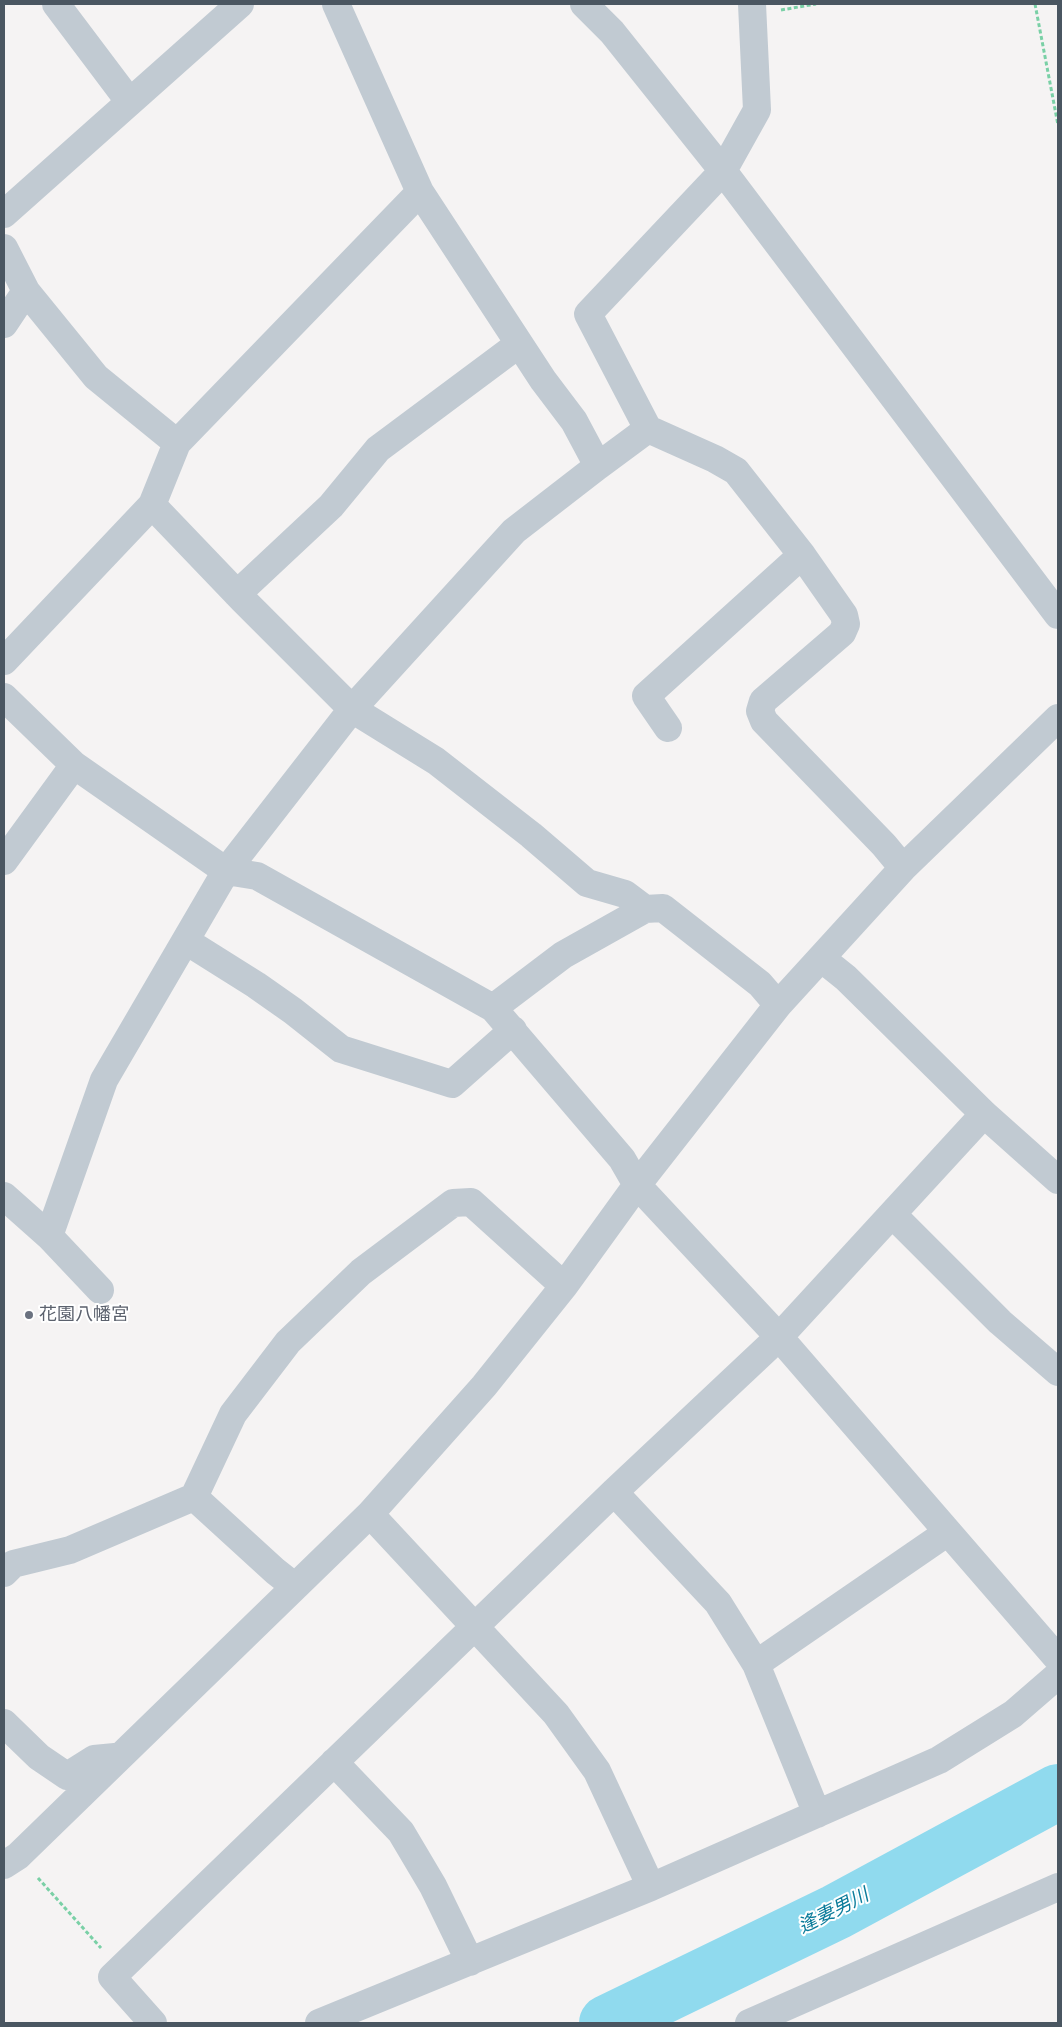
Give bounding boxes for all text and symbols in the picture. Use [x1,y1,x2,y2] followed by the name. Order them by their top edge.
[39,1304,129,1326] place label: 花園八幡宮
[23,1309,35,1321] marker: 花園八幡宮
[795,1885,873,1939] water label: 逢妻男川

